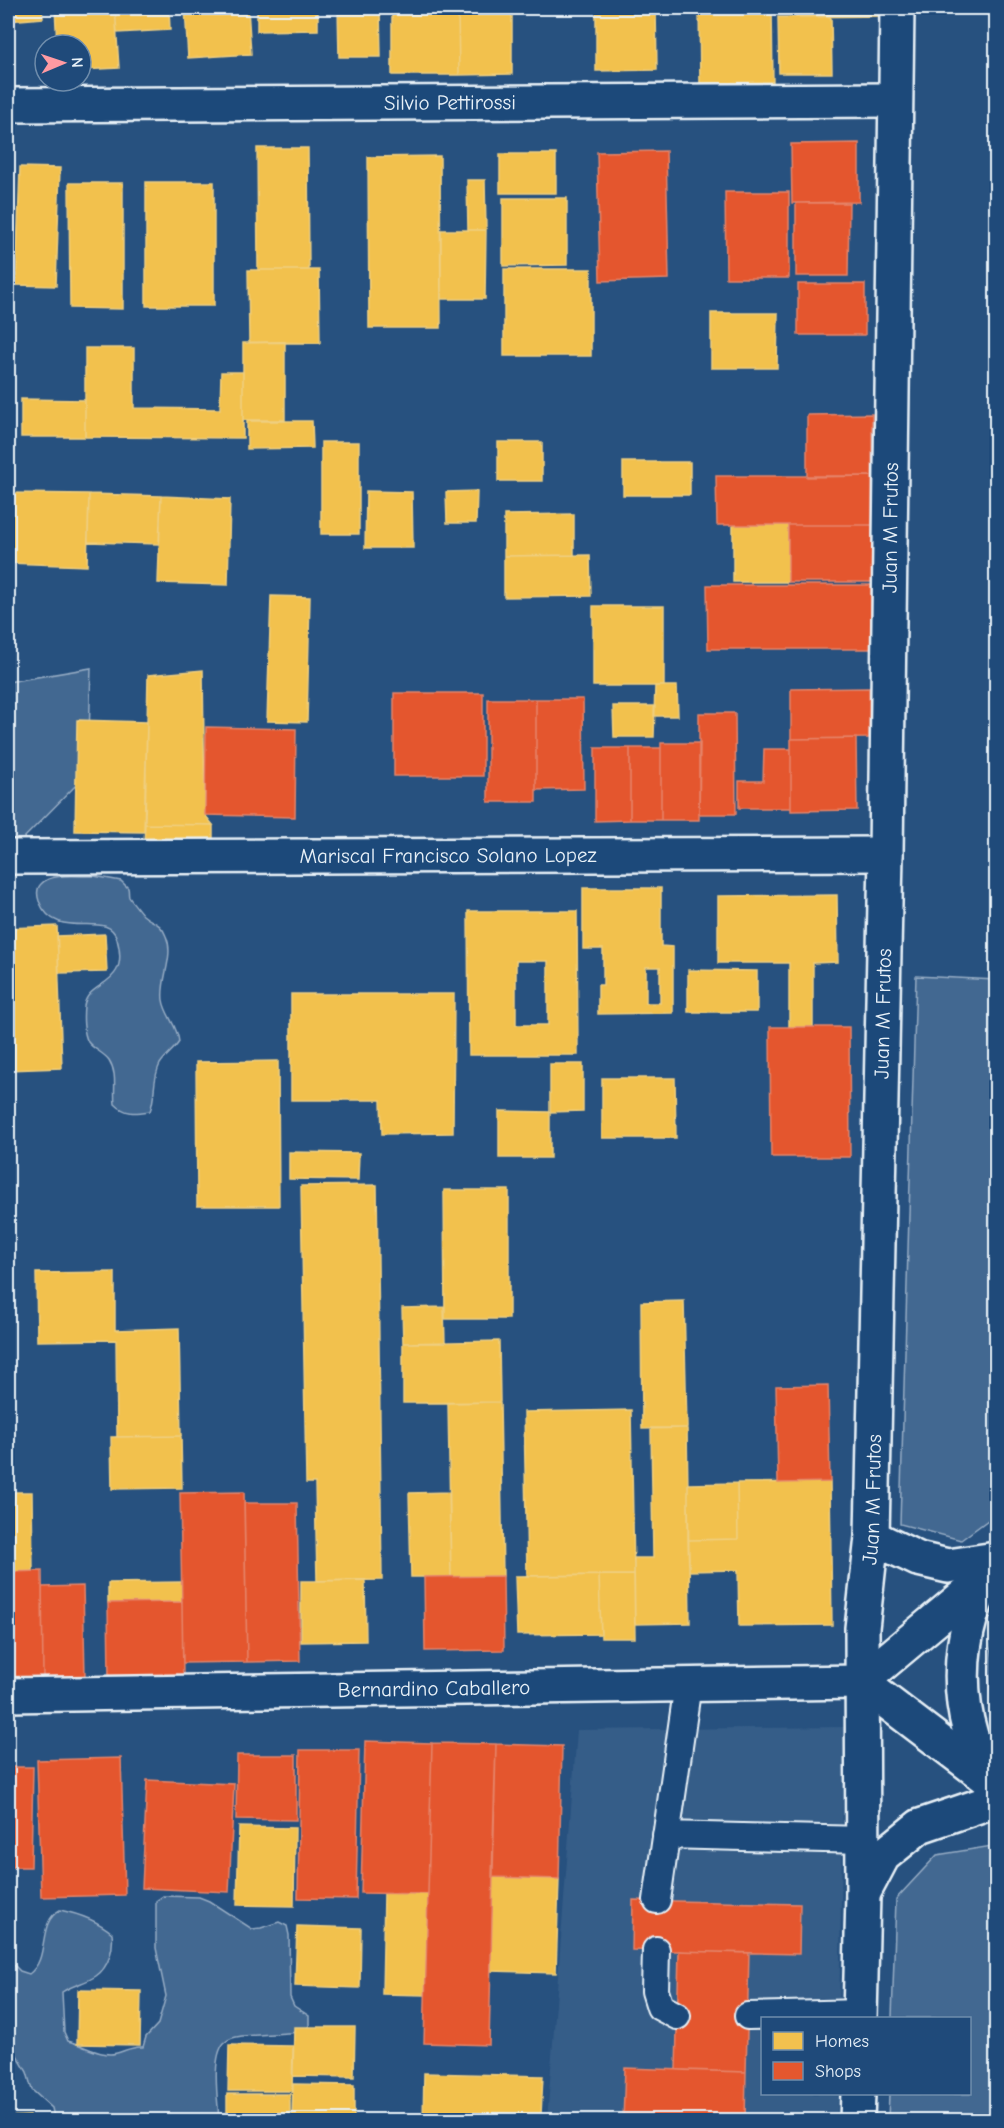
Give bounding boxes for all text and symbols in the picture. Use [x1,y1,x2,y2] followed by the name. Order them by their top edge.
[33,33,93,93] north arrow
[68,57,86,68] text: N
[384,90,516,115] street label: Silvio Pettirossi
[877,462,903,593] street label: Juan M Frutos
[299,843,597,868] street label: Mariscal Francisco Solano Lopez
[869,948,896,1079] street label: Juan M Frutos
[857,1434,886,1566] street label: Juan M Frutos
[338,1675,530,1702] street label: Bernardino Caballero
[761,2017,971,2095] legend
[815,2031,869,2052] text: Homes
[815,2061,861,2082] text: Shops

